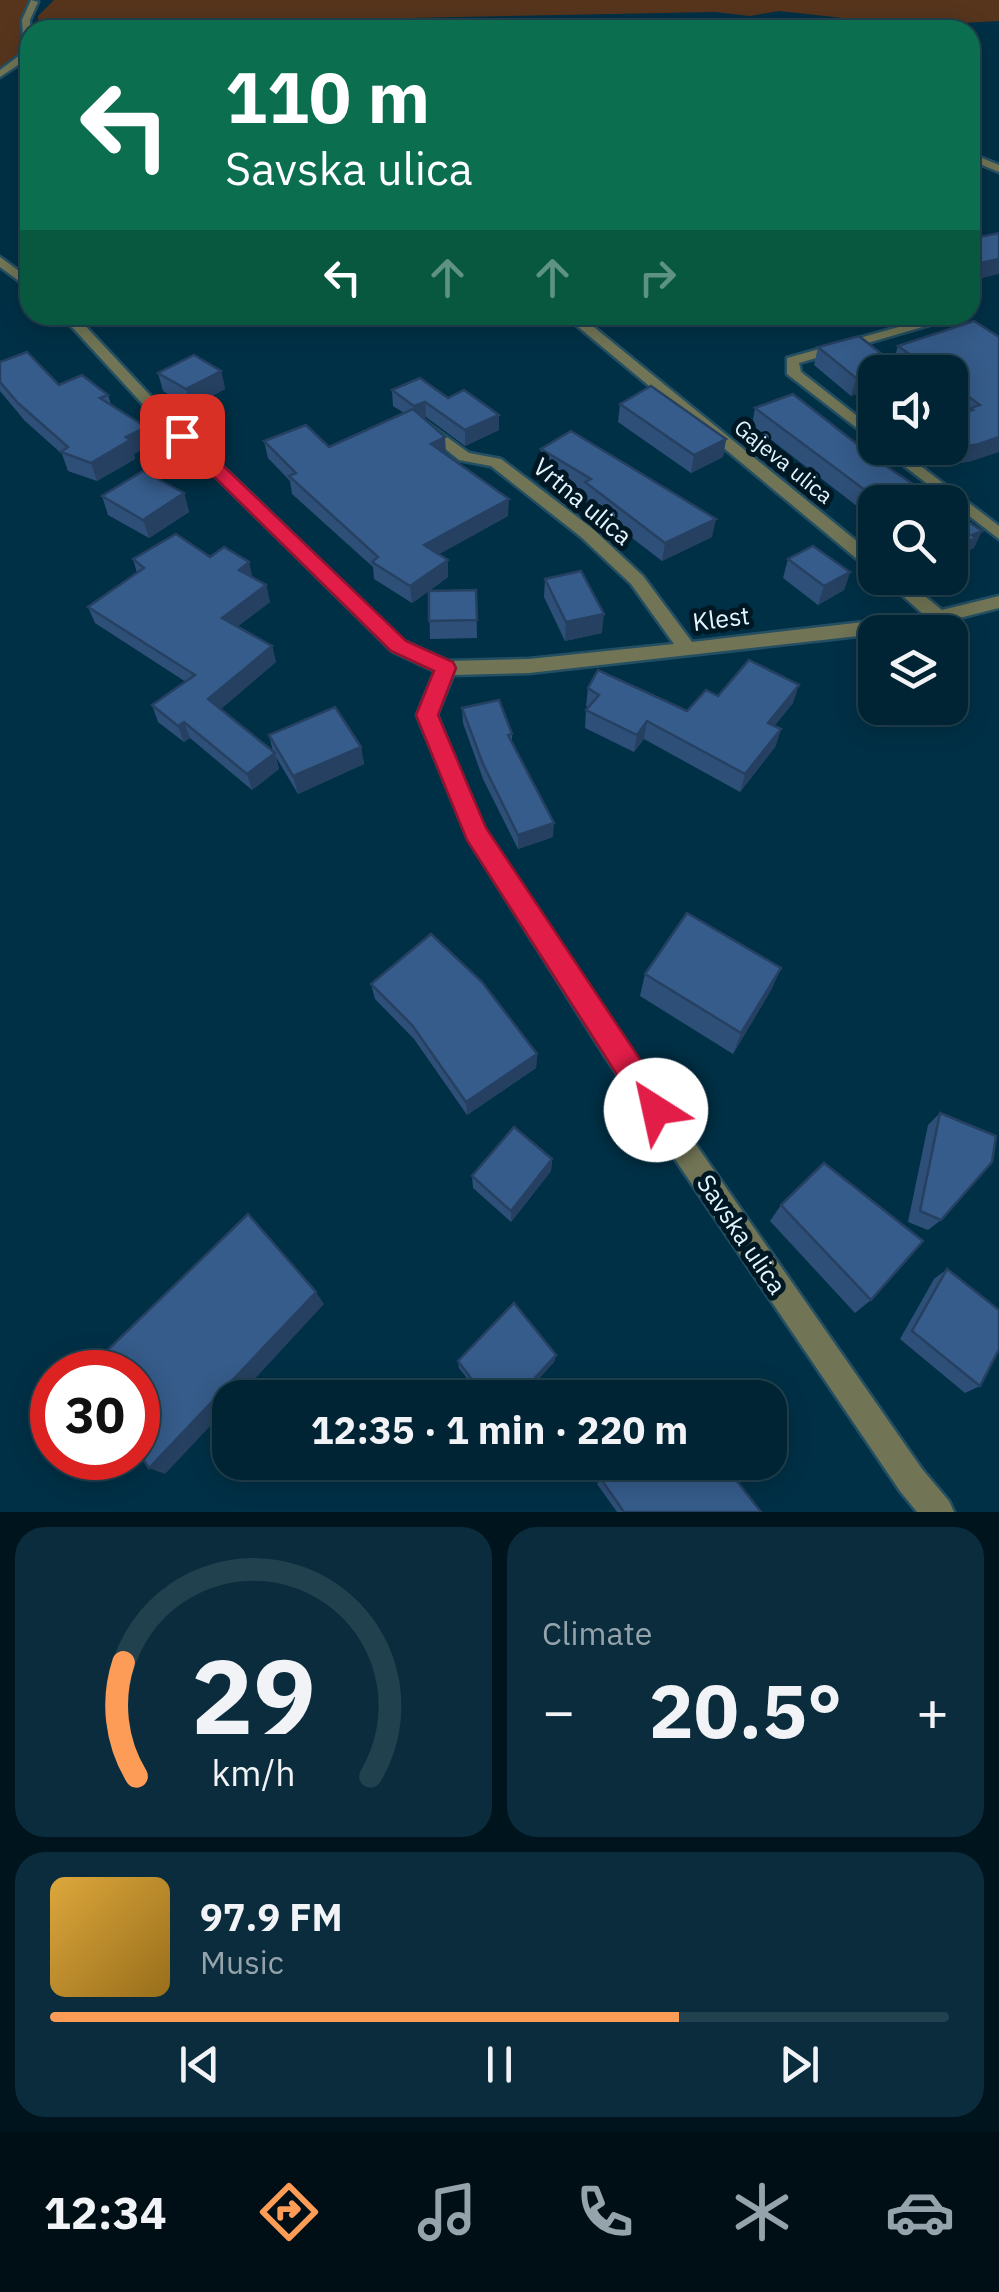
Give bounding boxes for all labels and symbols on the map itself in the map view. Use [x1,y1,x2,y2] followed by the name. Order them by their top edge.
[140,394,225,479] pin
[729,412,839,510] street label: Gajeva ulica
[527,450,639,552] street label: Vrtna ulica
[691,598,751,638] street label: Klest
[604,1058,708,1162] position arrow
[690,1168,794,1300] street label: Savska ulica
[30,1350,160,1480] speed limit sign: 30

